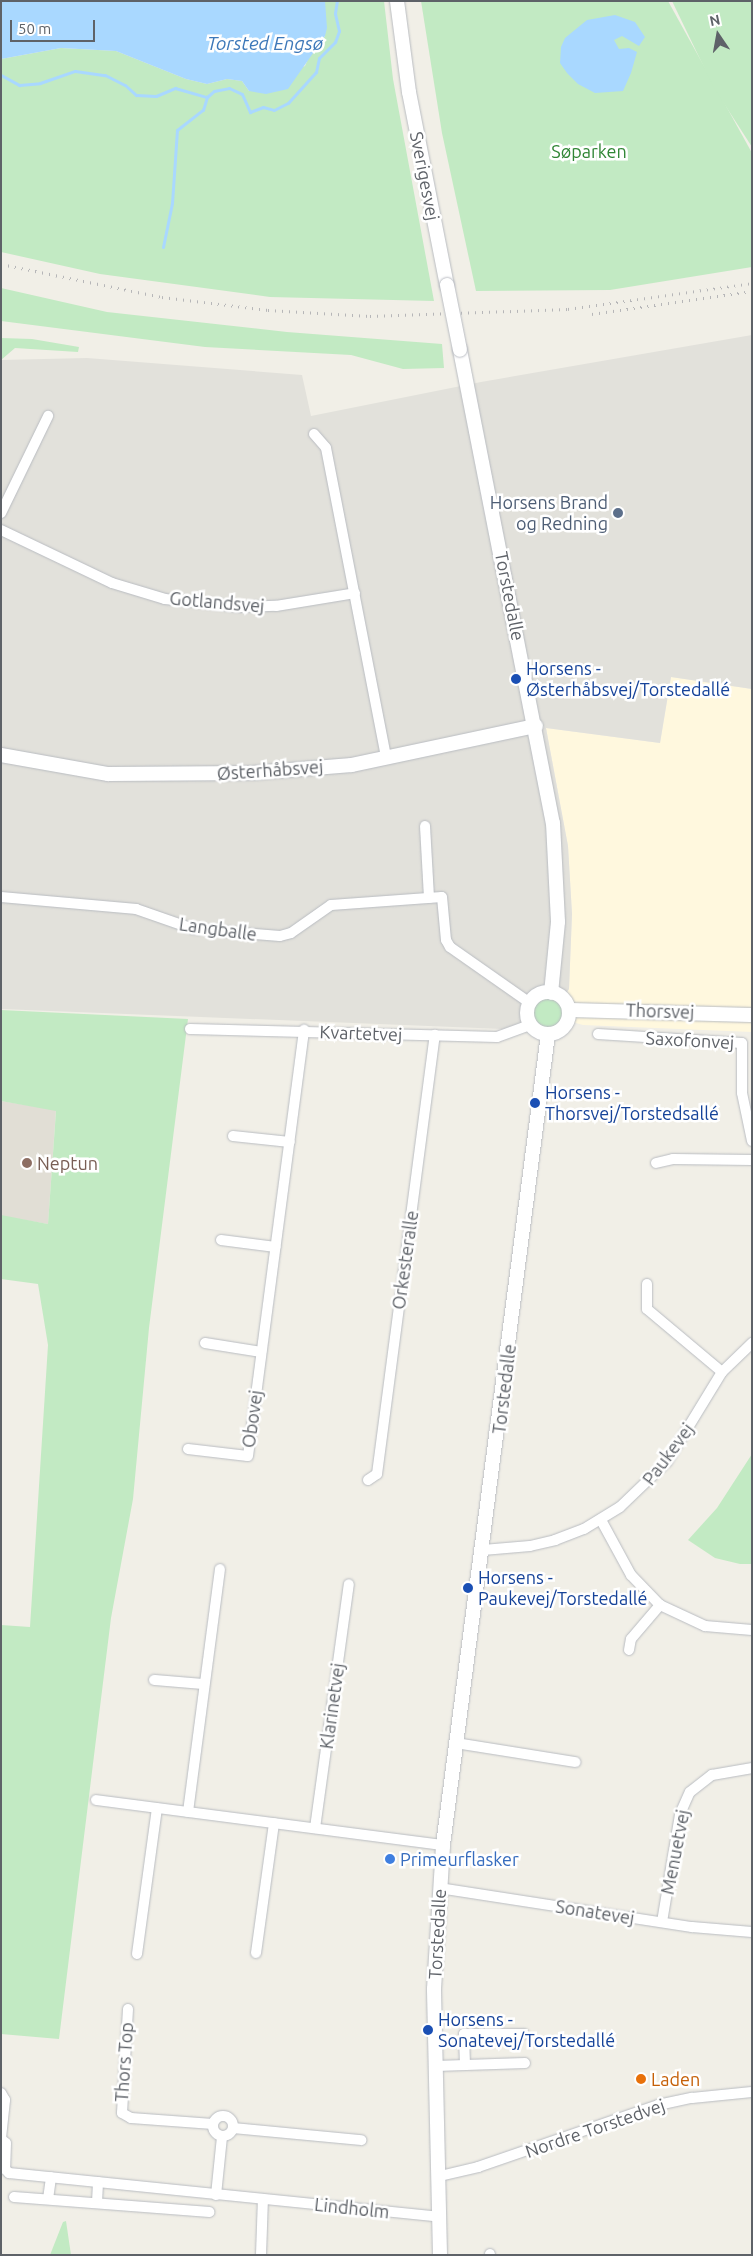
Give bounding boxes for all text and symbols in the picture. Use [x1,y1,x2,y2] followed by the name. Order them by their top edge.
[12,10,98,42] scale bar
[693,10,743,60] north arrow
[708,11,722,29] text: N
[18,20,51,37] text: 50 m
[207,33,323,55] water label: Torsted Engsø
[406,130,444,222] street label: Sverigesvej
[551,140,627,162] park label: Søparken
[490,492,608,534] place label: Horsens Brand og Redning
[612,507,624,519] marker: Horsens Brand og Redning
[491,550,529,642] street label: Torstedalle
[169,587,265,617] street label: Gotlandsvej
[526,658,730,701] place label: Horsens - Østerhåbsvej/Torstedallé
[510,673,522,685] marker: Horsens - Østerhåbsvej/Torstedallé
[216,756,324,784] street label: Østerhåbsvej
[178,913,258,945] street label: Langballe
[625,999,695,1023] street label: Thorsvej
[319,1021,403,1045] street label: Kvartetvej
[645,1027,735,1053] street label: Saxofonvej
[545,1082,719,1124] place label: Horsens - Thorsvej/Torstedsallé
[529,1097,541,1109] marker: Horsens - Thorsvej/Torstedsallé
[37,1152,98,1174] place label: Neptun
[21,1157,33,1169] marker: Neptun
[387,1209,423,1311] street label: Orkesteralle
[488,1343,520,1435] street label: Torstedalle
[237,1389,267,1449] street label: Obovej
[638,1419,698,1489] street label: Paukevej
[478,1567,648,1610] place label: Horsens - Paukevej/Torstedallé
[462,1582,474,1594] marker: Horsens - Paukevej/Torstedallé
[315,1662,349,1750] street label: Klarinetvej
[656,1808,694,1896] street label: Menuetvej
[400,1848,519,1870] place label: Primeurflasker
[384,1853,396,1865] marker: Primeurflasker
[424,1888,450,1980] street label: Torstedalle
[554,1895,636,1929] street label: Sonatevej
[438,2009,615,2052] place label: Horsens - Sonatevej/Torstedallé
[110,2021,138,2103] street label: Thors Top
[422,2024,434,2036] marker: Horsens - Sonatevej/Torstedallé
[651,2068,700,2090] place label: Laden
[635,2073,647,2085] marker: Laden
[522,2094,668,2162] street label: Nordre Torstedvej
[313,2193,391,2223] street label: Lindholm

